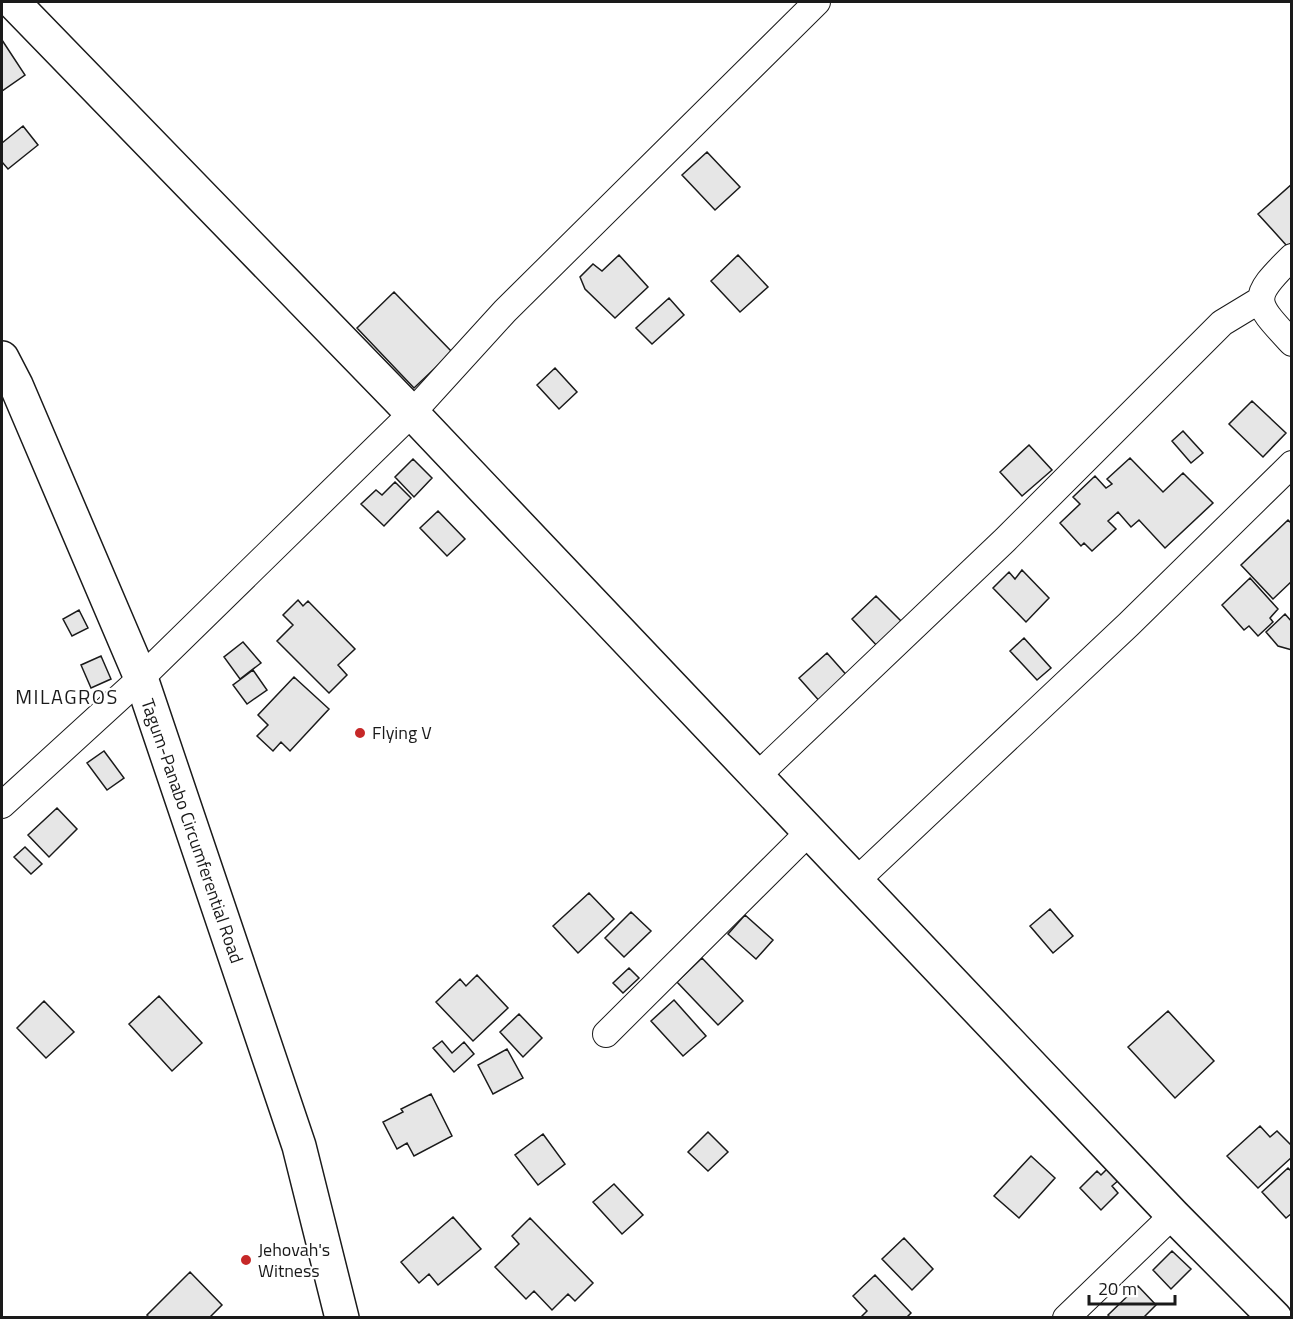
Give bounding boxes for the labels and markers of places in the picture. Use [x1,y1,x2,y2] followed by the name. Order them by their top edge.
[372,719,432,746] place label: Flying V
[353,726,367,740] marker: Flying V
[258,1236,330,1284] place label: Jehovah's Witness
[239,1253,253,1267] marker: Jehovah's Witness

